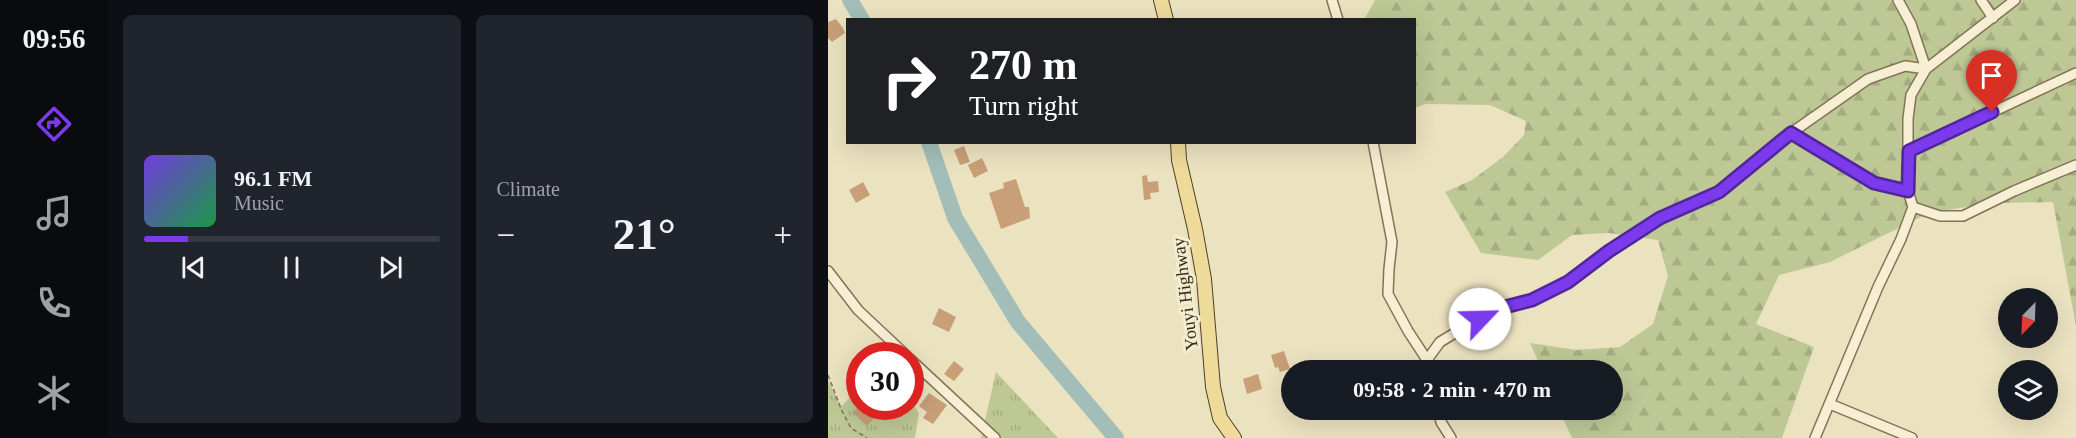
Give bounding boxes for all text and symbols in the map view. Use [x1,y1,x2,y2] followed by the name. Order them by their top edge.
[23,24,86,54] text: 09:56
[870,42,948,120] icon: right
[969,42,1078,88] text: 270 m
[1966,50,2017,112] pin
[1975,59,2008,92] icon: arrive
[969,91,1078,121] text: Turn right
[33,103,75,145] icon: directions
[234,166,312,191] text: 96.1 FM
[497,178,560,200] text: Climate
[33,192,75,234] icon: music
[234,192,284,214] text: Music
[613,209,676,259] text: 21°
[497,217,515,253] text: −
[773,217,792,253] text: +
[1168,236,1202,352] street label: Youyi Highway
[177,251,210,284] icon: previous
[275,251,308,284] icon: pause
[374,251,407,284] icon: next
[33,282,75,324] icon: phone
[1448,287,1512,351] position arrow
[1998,288,2058,348] north arrow
[1998,288,2058,420] map controls
[846,342,924,420] speed limit sign: 30
[1998,360,2058,420] button: layers
[33,372,75,414] icon: climate
[1353,377,1551,402] text: 09:58 · 2 min · 470 m

